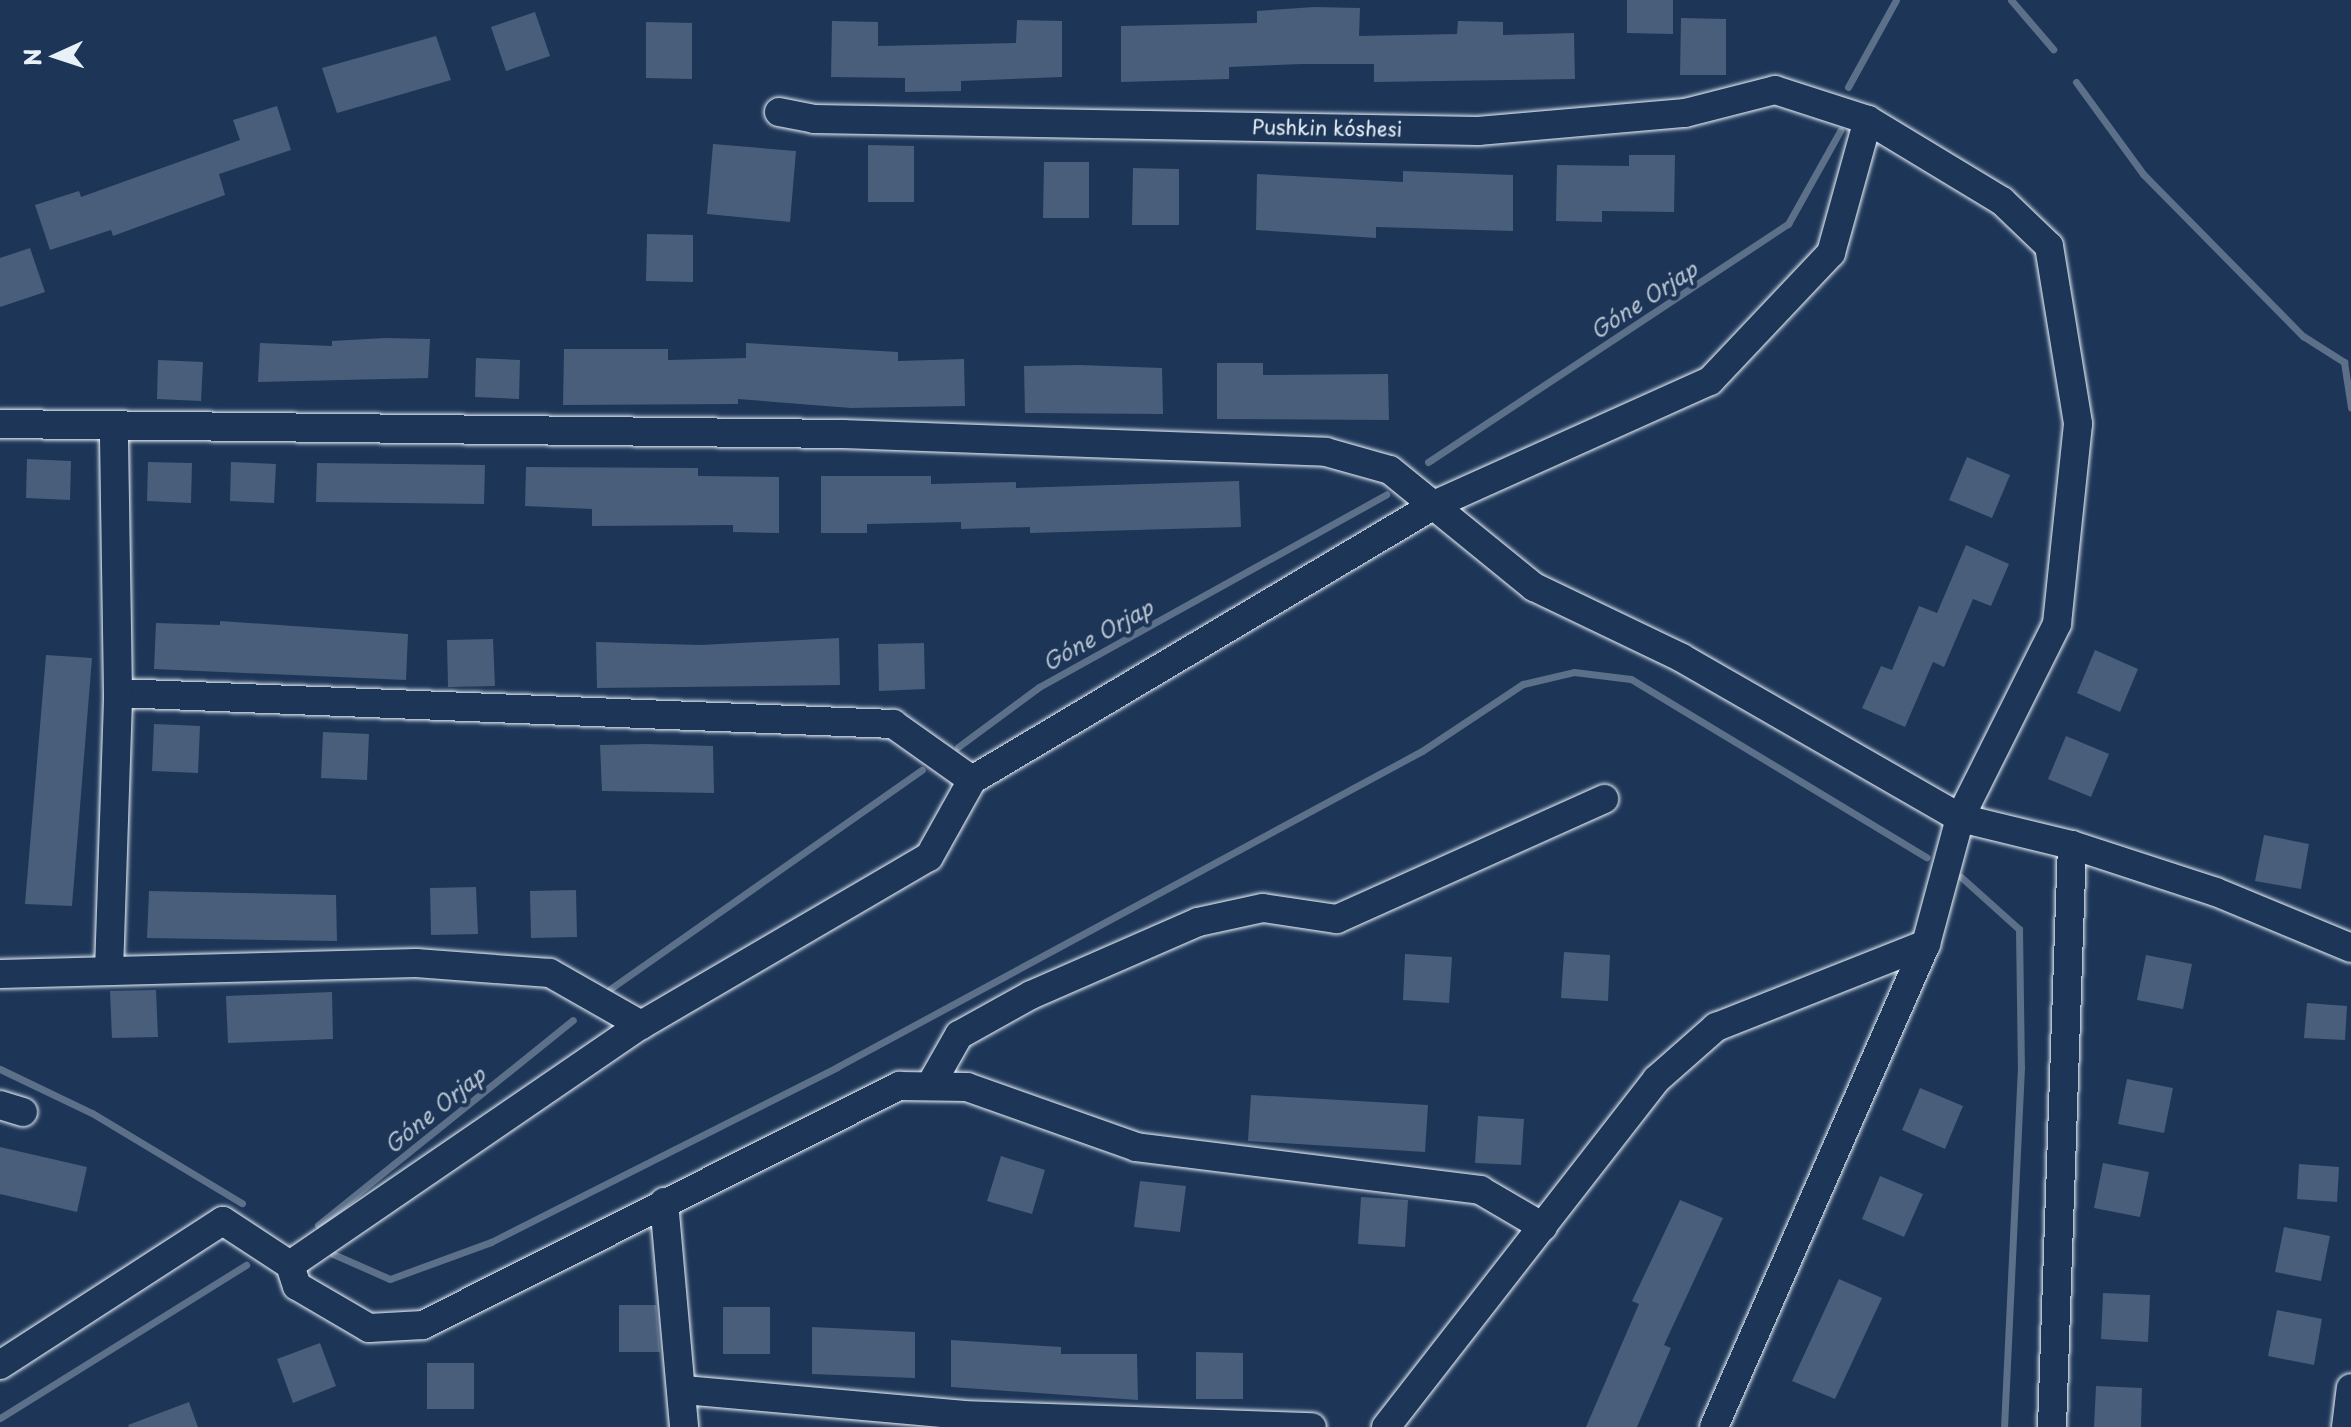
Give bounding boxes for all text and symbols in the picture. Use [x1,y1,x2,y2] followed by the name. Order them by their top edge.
[16,16,96,96] north arrow
[15,48,48,67] text: N
[1251,115,1403,141] street label: Pushkin kóshesi
[1584,255,1702,343] water label: Góne Orjap
[1037,593,1157,675] water label: Góne Orjap
[378,1060,490,1158] water label: Góne Orjap

